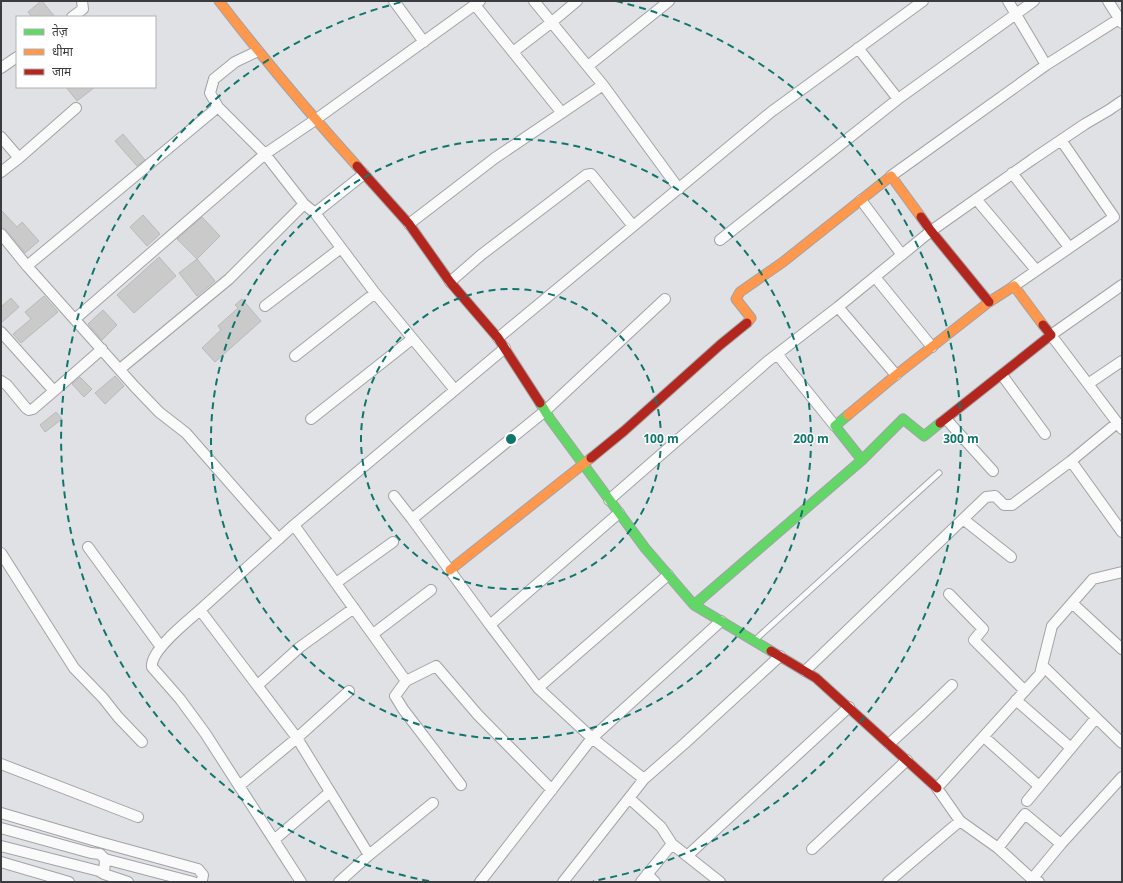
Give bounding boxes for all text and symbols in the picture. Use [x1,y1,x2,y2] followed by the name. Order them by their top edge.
[16,16,156,88] legend
[52,23,69,40] text: तेज़
[52,43,74,60] text: धीमा
[52,63,72,80] text: जाम
[643,430,679,447] text: 100 m
[793,430,829,447] text: 200 m
[943,430,979,447] text: 300 m
[504,432,518,446] centre of rings

